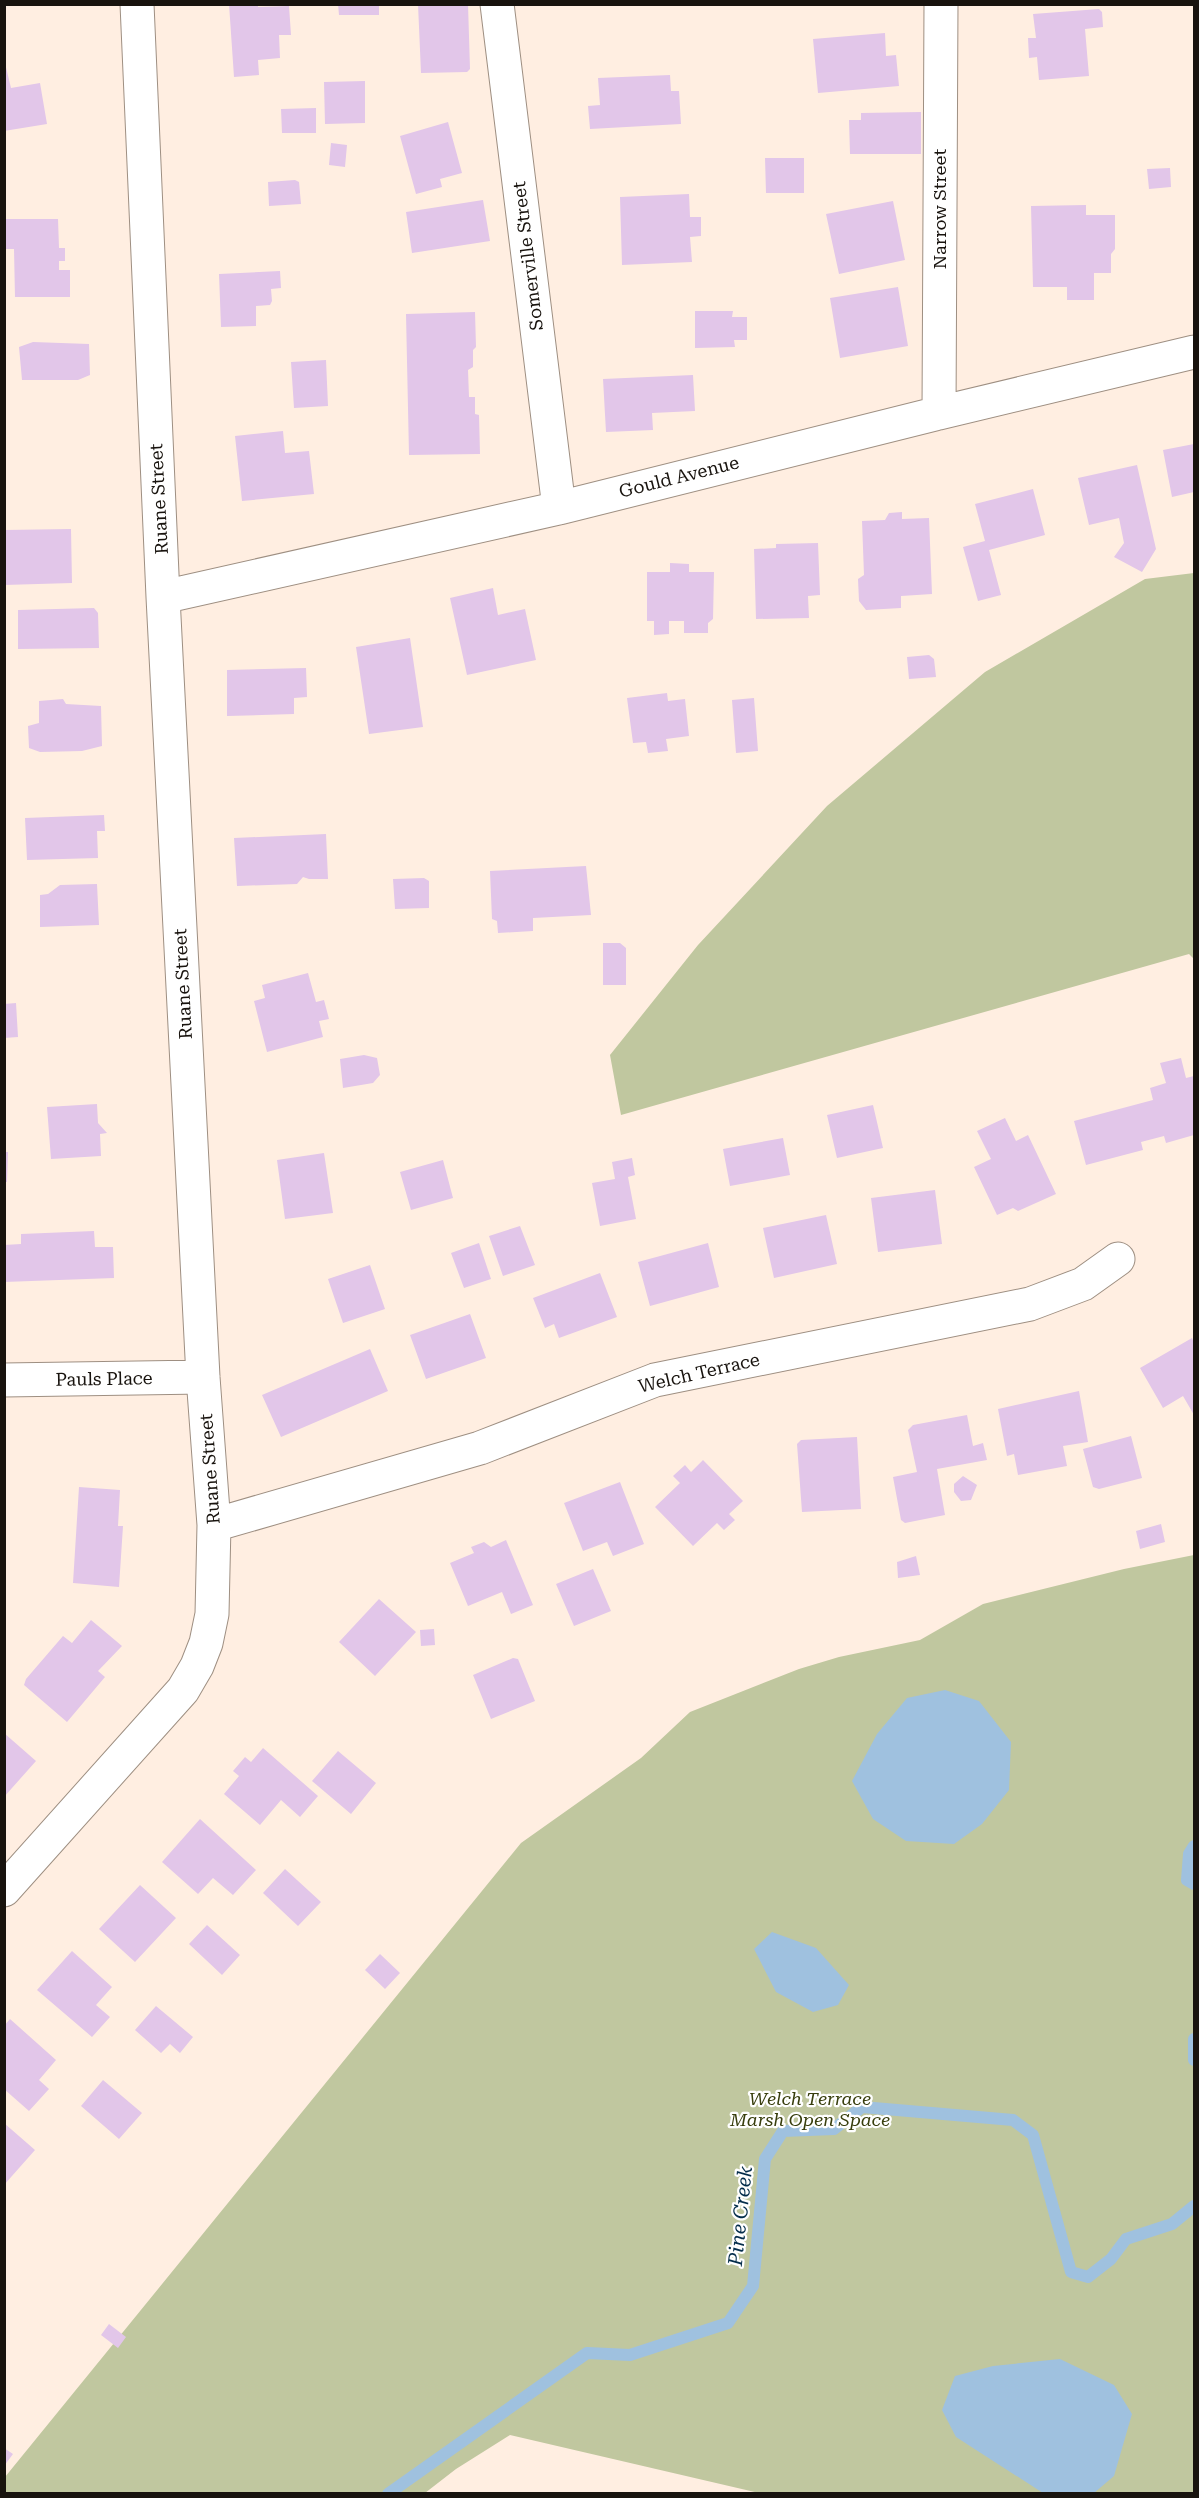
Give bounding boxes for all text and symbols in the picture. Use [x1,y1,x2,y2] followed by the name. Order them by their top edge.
[929,149,950,269] street label: Narrow Street
[508,180,547,332] street label: Somerville Street
[145,443,172,555] street label: Ruane Street
[617,451,741,502] street label: Gould Avenue
[169,928,196,1040] street label: Ruane Street
[636,1348,762,1397] street label: Welch Terrace
[55,1367,153,1390] street label: Pauls Place
[195,1413,224,1525] street label: Ruane Street
[729,2088,890,2130] park label: Welch Terrace Marsh Open Space
[723,2165,757,2268] water label: Pine Creek

